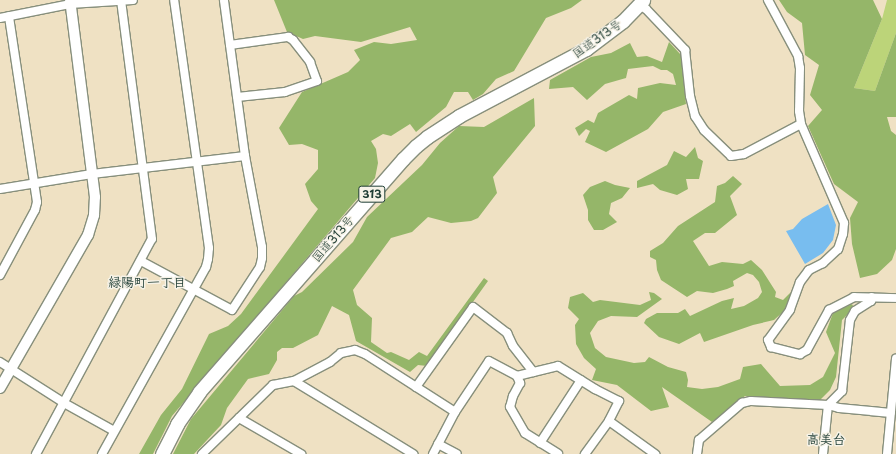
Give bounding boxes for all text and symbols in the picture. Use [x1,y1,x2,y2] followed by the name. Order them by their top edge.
[570,17,624,61] street label: 国道313号
[358,185,386,203] road number: 313
[309,213,357,265] street label: 国道313号
[108,274,186,290] district label: 緑陽町一丁目
[807,431,845,447] district label: 高美台

